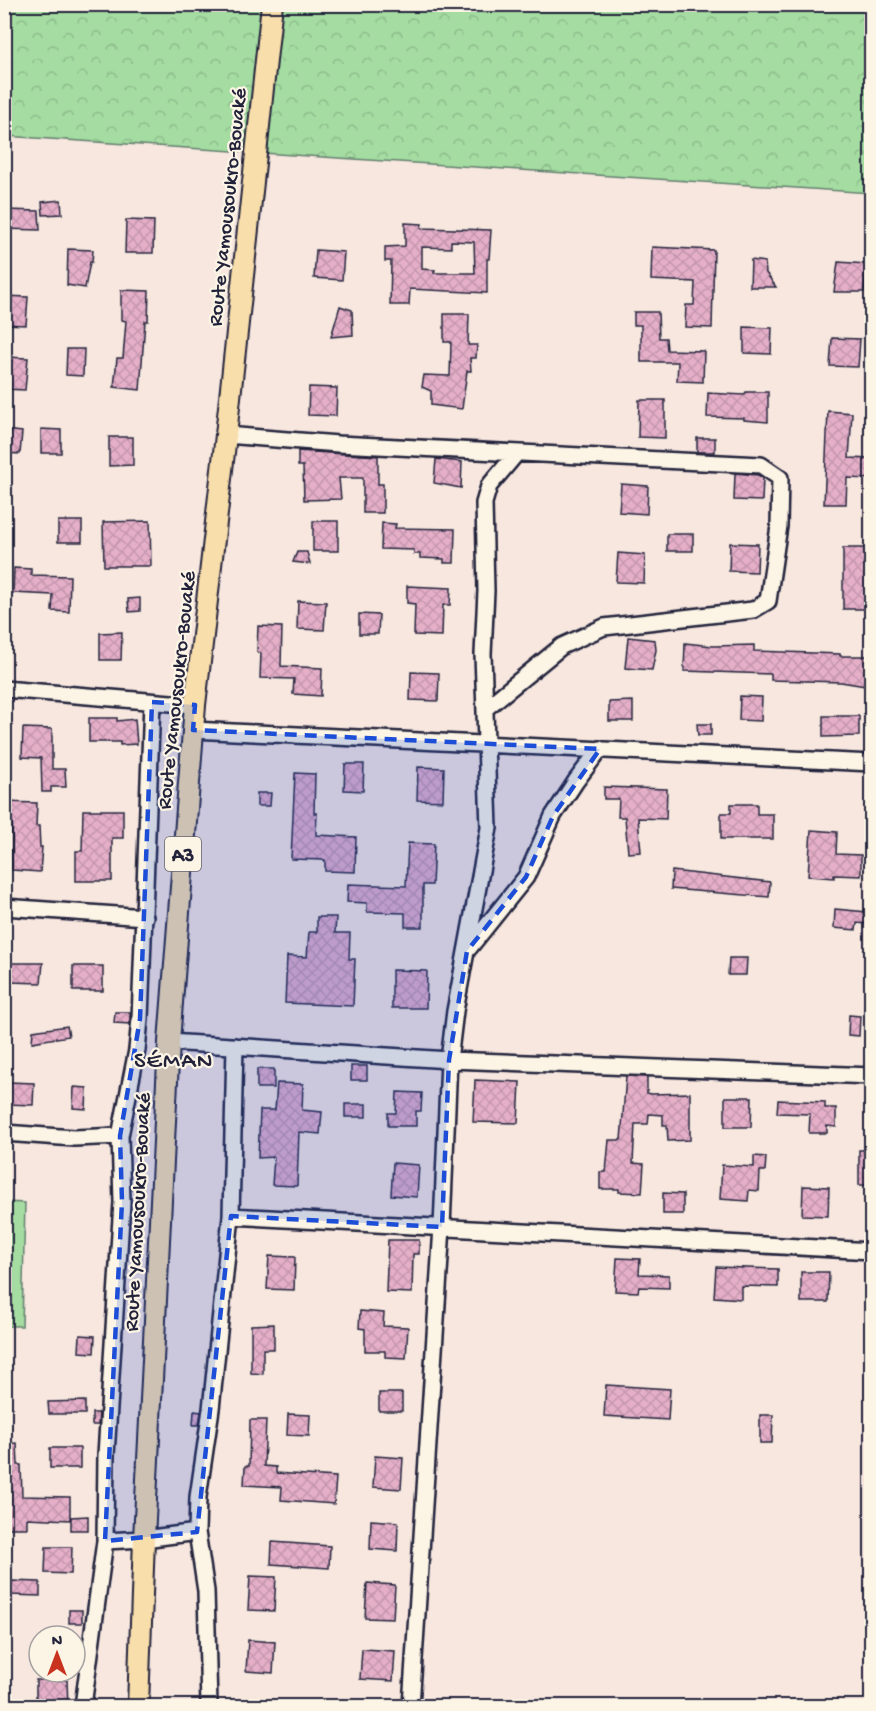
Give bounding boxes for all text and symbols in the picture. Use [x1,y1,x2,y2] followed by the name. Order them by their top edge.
[205,86,255,328] street label: Route Yamousoukro-Bouaké
[154,569,204,811] street label: Route Yamousoukro-Bouaké
[165,837,201,871] road number: A3
[134,1048,214,1077] district label: SÉMAN
[121,1091,158,1332] street label: Route Yamousoukro-Bouaké
[27,1624,87,1684] north arrow
[52,1633,63,1652] text: N

